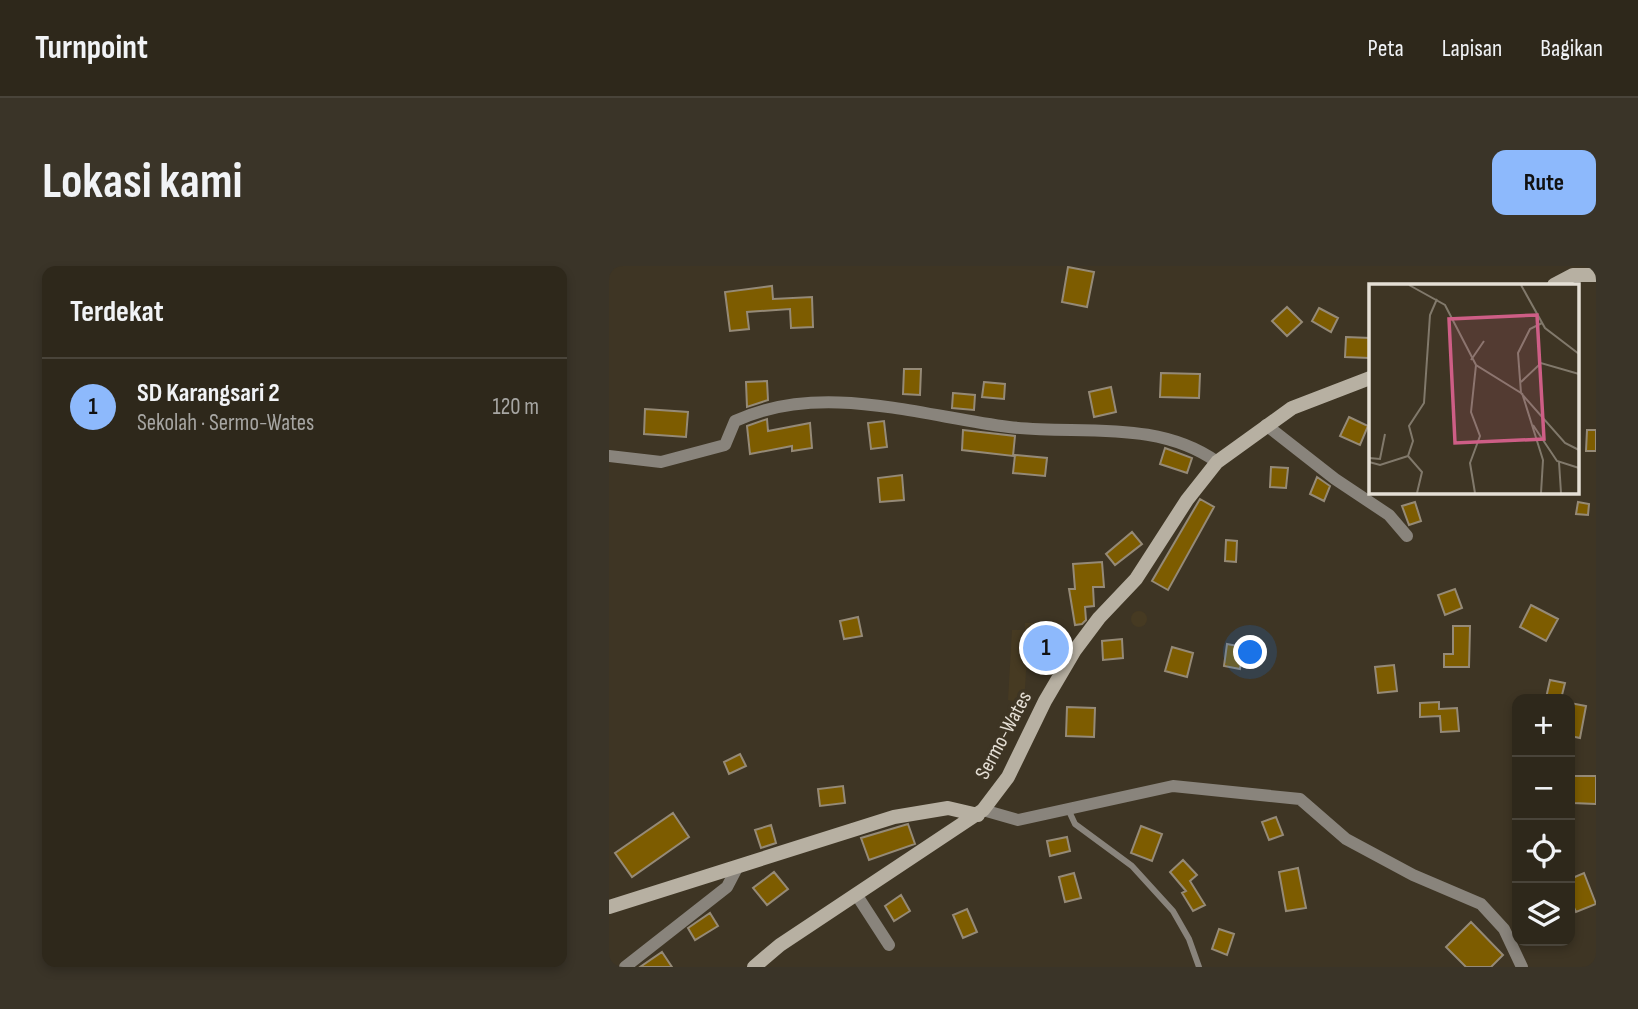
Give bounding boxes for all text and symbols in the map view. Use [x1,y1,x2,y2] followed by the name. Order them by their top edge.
[35,28,148,68] text: Turnpoint
[1368,34,1404,63] text: Peta
[1442,34,1502,63] text: Lapisan
[1540,34,1603,63] text: Bagikan
[1492,150,1596,215] button: Rute
[42,153,242,212] text: Lokasi kami
[1369,284,1579,494] inset map
[70,294,164,330] text: Terdekat
[137,378,280,409] text: SD Karangsari 2
[88,393,98,421] text: 1
[493,393,539,421] text: 120 m
[137,409,314,437] text: Sekolah · Sermo-Wates
[1023,622,1069,674] pin: 1
[1233,635,1267,669] your location
[970,687,1037,784] street label: Sermo-Wates
[1512,694,1575,946] map controls
[1512,694,1575,757] button: +
[1512,757,1575,820] button: −
[1512,820,1575,883] button: locate
[1512,883,1575,946] button: layers

